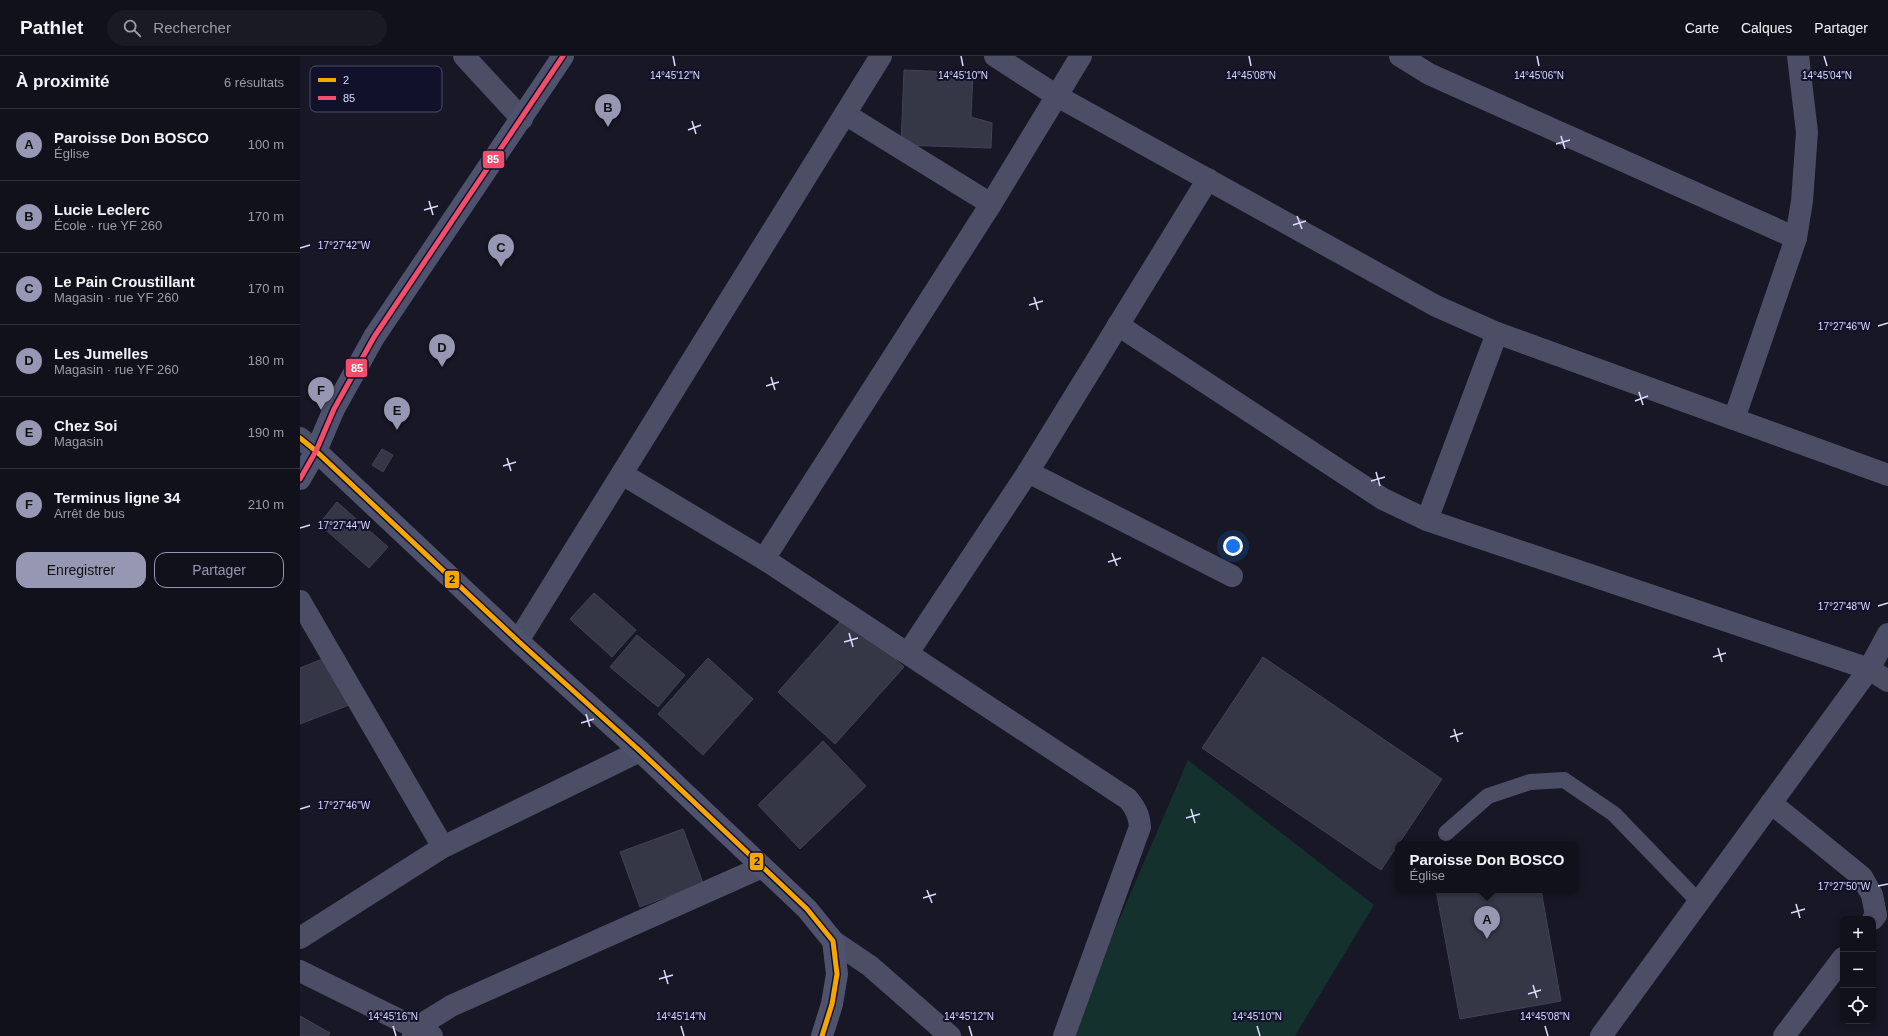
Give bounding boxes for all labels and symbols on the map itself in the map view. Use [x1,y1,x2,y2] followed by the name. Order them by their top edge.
[310,66,442,112] legend
[650,70,700,81] text: 14°45'12"N
[938,70,988,81] text: 14°45'10"N
[1226,70,1276,81] text: 14°45'08"N
[1514,70,1564,81] text: 14°45'06"N
[1802,70,1852,81] text: 14°45'04"N
[343,74,349,86] text: 2
[343,92,355,104] text: 85
[595,94,621,127] pin: B
[482,150,505,169] line badge: 85
[487,153,499,165] text: 85
[488,234,514,267] pin: C
[318,240,371,251] text: 17°27'42"W
[1818,321,1871,332] text: 17°27'46"W
[429,334,455,367] pin: D
[345,358,368,378] line badge: 85
[351,362,363,374] text: 85
[308,377,334,410] pin: F
[384,397,410,430] pin: E
[318,520,371,531] text: 17°27'44"W
[1223,536,1243,556] your location
[444,570,460,589] line badge: 2
[449,573,455,585] text: 2
[1818,601,1871,612] text: 17°27'48"W
[318,800,371,811] text: 17°27'46"W
[749,852,764,871] line badge: 2
[754,855,760,867] text: 2
[1818,881,1871,892] text: 17°27'50"W
[1474,906,1500,939] pin: A
[368,1011,418,1022] text: 14°45'16"N
[656,1011,706,1022] text: 14°45'14"N
[944,1011,994,1022] text: 14°45'12"N
[1232,1011,1282,1022] text: 14°45'10"N
[1520,1011,1570,1022] text: 14°45'08"N

